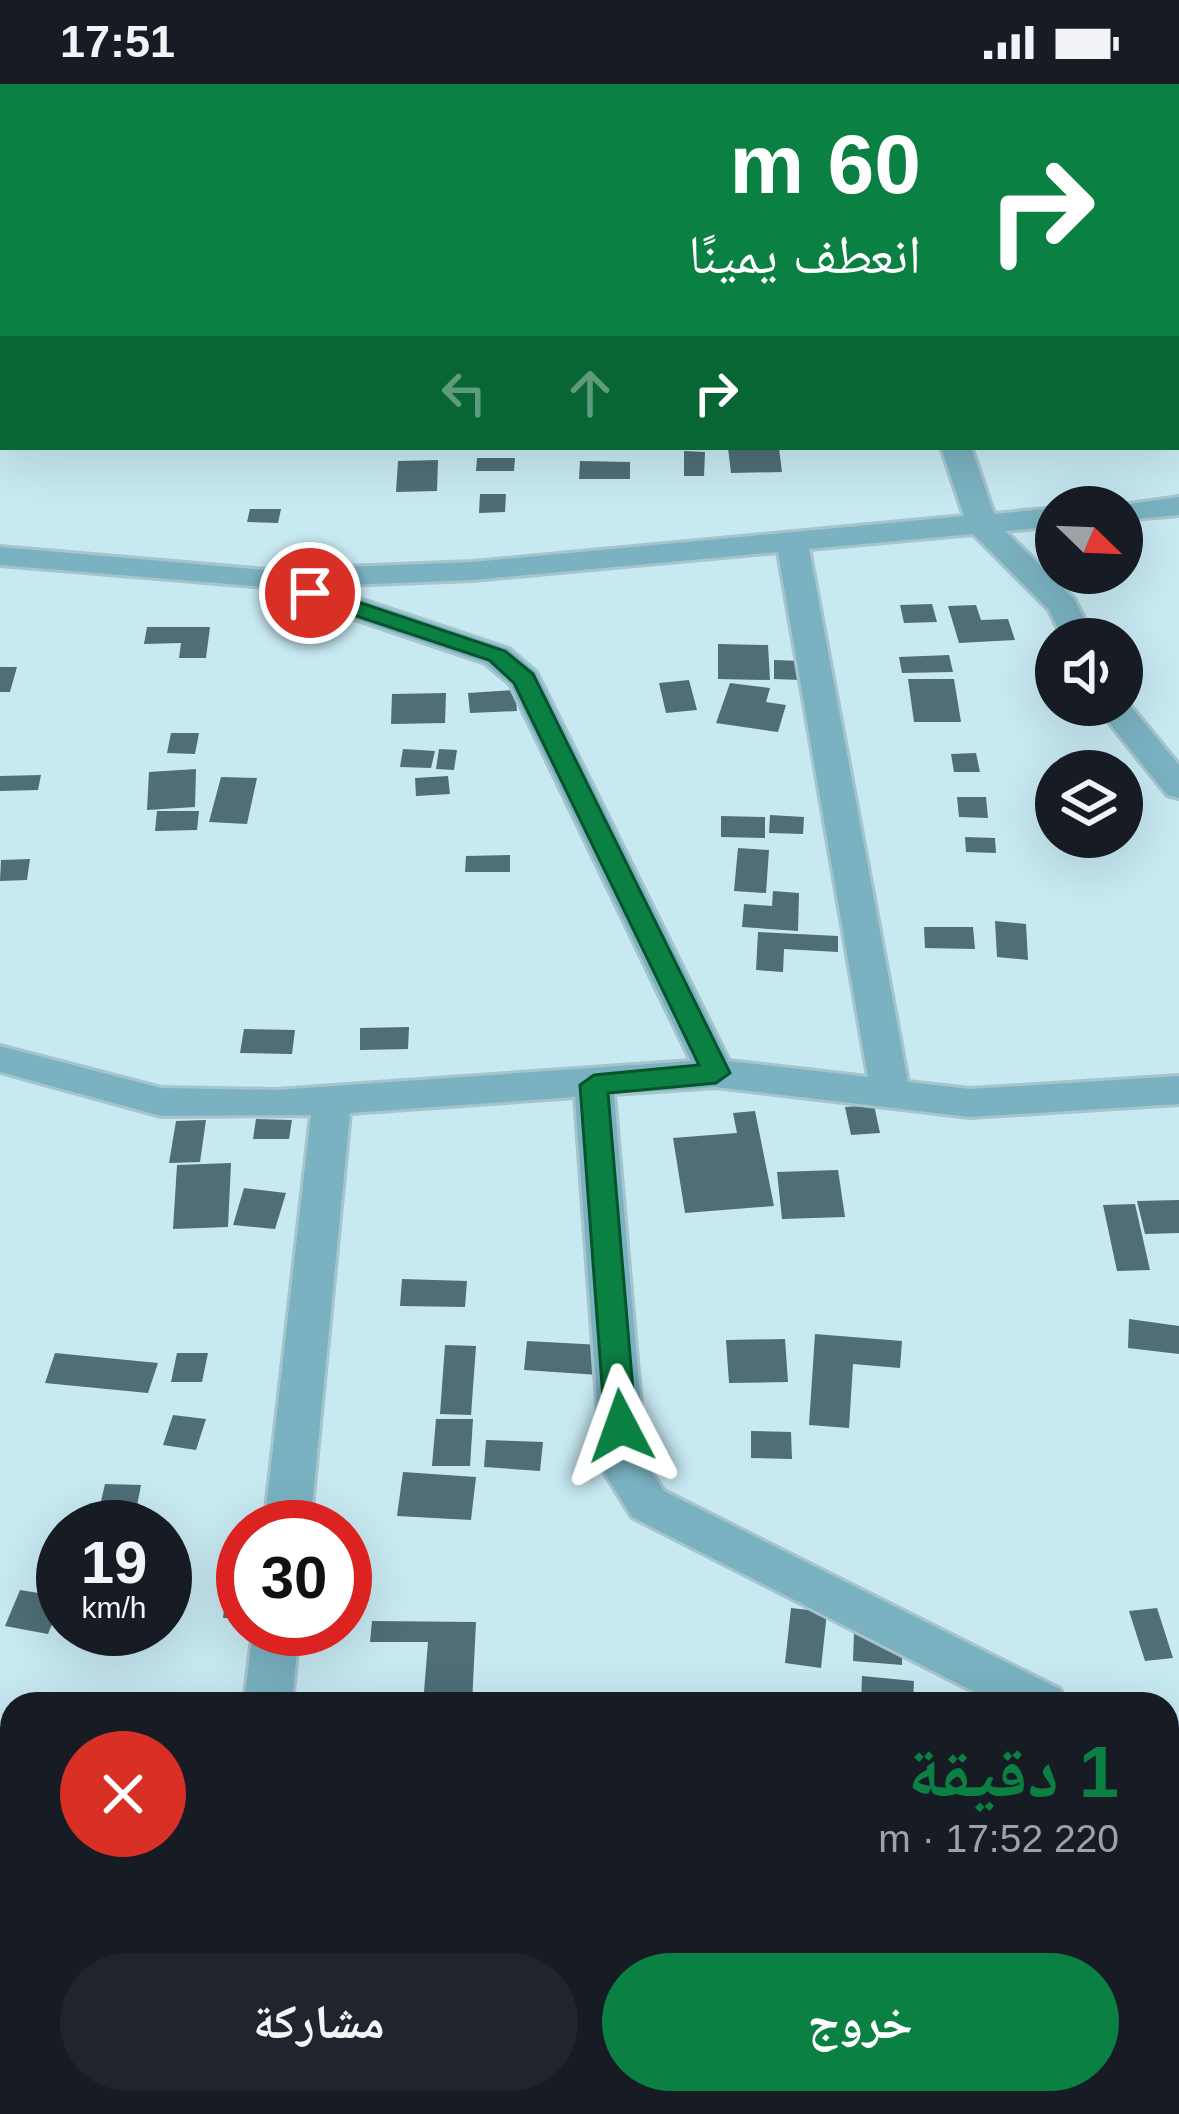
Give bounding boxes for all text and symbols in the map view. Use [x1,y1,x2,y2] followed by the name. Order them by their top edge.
[60,16,175,67] text: 17:51
[730,117,921,211] text: 60 m
[963,132,1119,288] icon: right
[688,224,921,284] text: انعطف يمينًا
[431,360,497,426] icon: left
[557,360,623,426] icon: ahead
[683,360,749,426] icon: right
[1035,486,1143,594] north arrow
[1035,486,1143,858] map controls
[259,542,361,644] pin
[277,560,343,626] icon: arrive
[1035,618,1143,726] button: sound
[1035,750,1143,858] button: layers
[558,1363,684,1489] position arrow
[216,1500,372,1656] speed limit sign: 30
[81,1529,147,1596] text: 19
[81,1591,147,1624] text: km/h
[60,1731,186,1857] button: close
[908,1732,1119,1812] text: 1 دقيقة
[878,1817,1119,1860] text: 220 m · 17:52
[60,1953,578,2091] button: مشاركة
[602,1953,1119,2091] button: خروج

